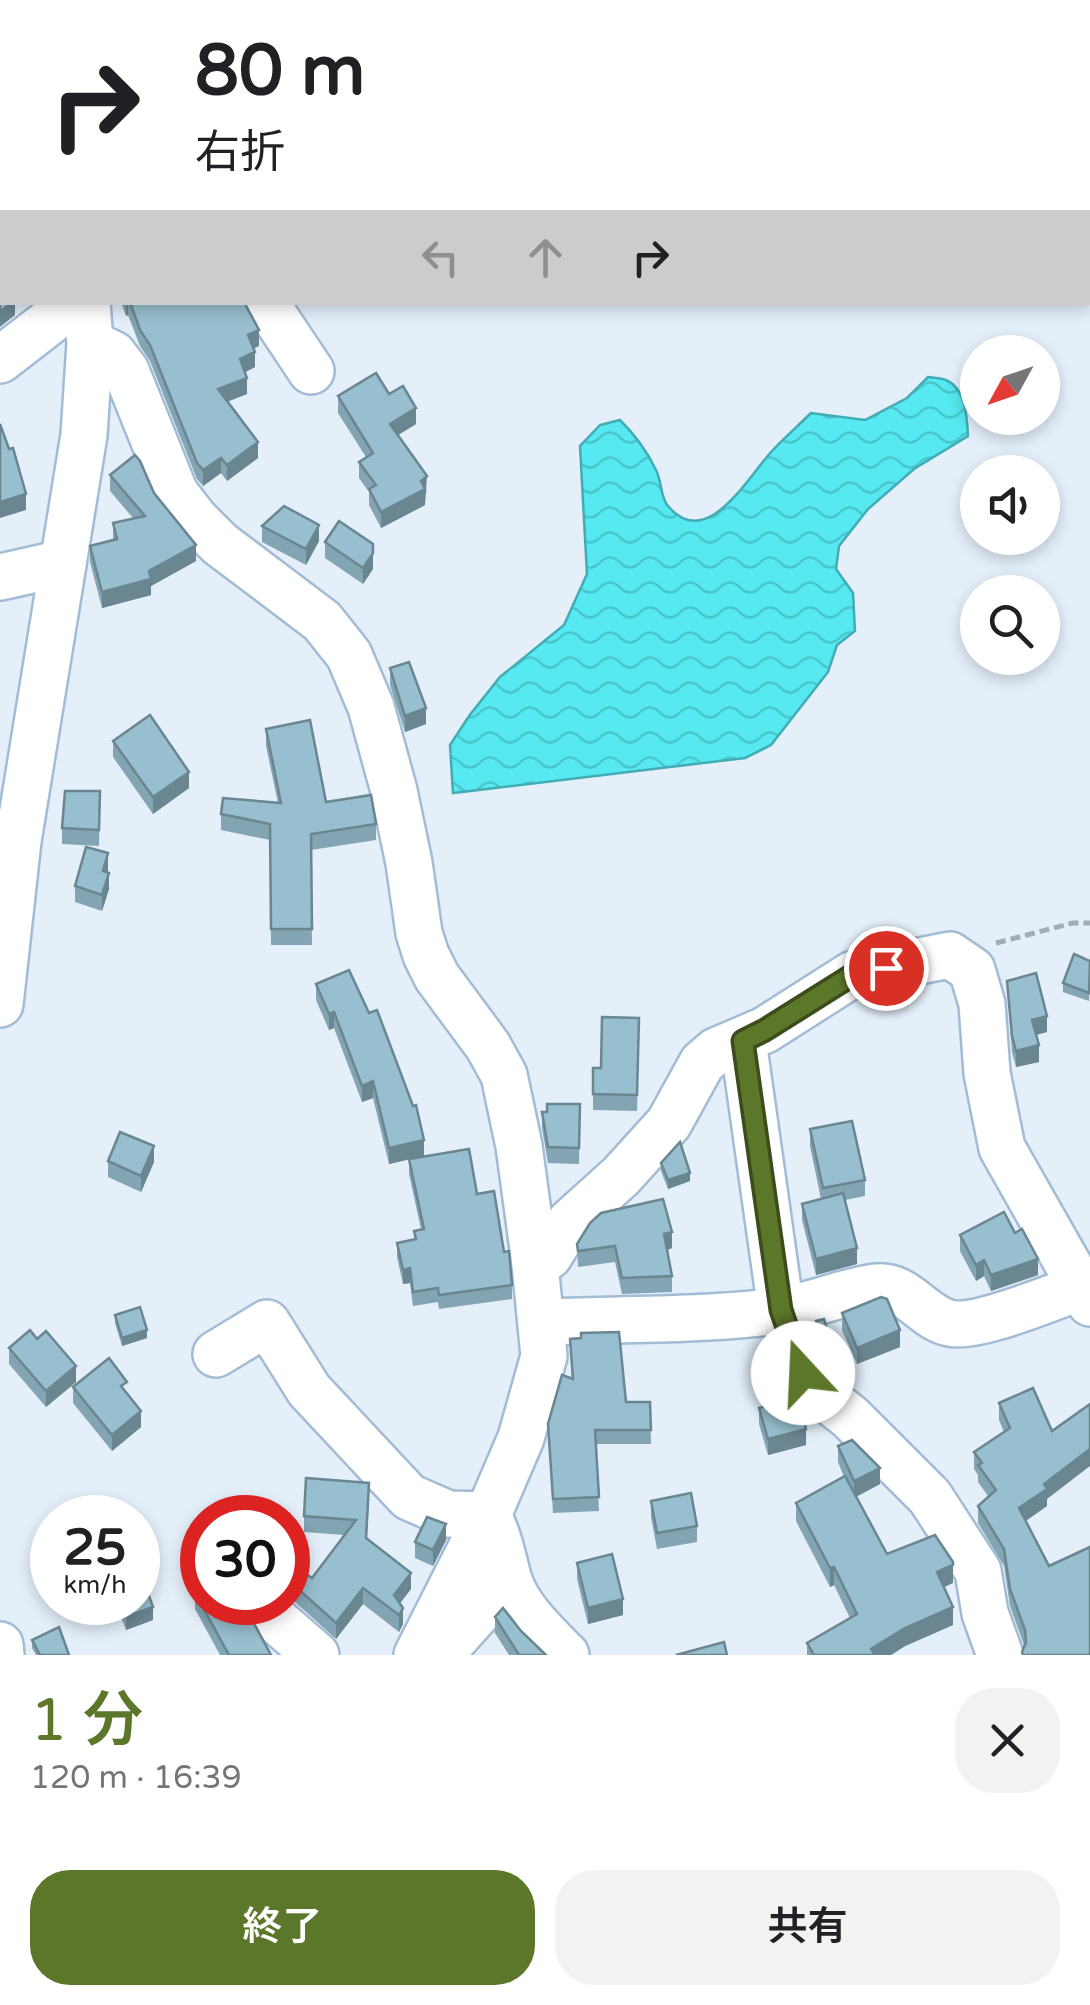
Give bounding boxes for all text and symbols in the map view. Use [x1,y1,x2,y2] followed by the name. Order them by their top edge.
[195,30,365,114] text: 80 m
[30,40,160,170] icon: right
[195,126,285,180] text: 右折
[413,230,468,285] icon: left
[518,230,573,285] icon: ahead
[623,230,678,285] icon: right
[960,335,1060,435] north arrow
[960,335,1060,675] map controls
[960,455,1060,555] button: sound
[960,575,1060,675] button: search
[844,926,929,1011] pin
[859,941,914,996] icon: arrive
[751,1321,855,1425] position arrow
[180,1495,310,1625] speed limit sign: 30
[64,1518,126,1578] text: 25
[64,1570,126,1600] text: km/h
[30,1685,143,1757] text: 1 分
[955,1688,1060,1793] button: close
[30,1759,242,1797] text: 120 m · 16:39
[30,1870,535,1985] button: 終了
[555,1870,1060,1985] button: 共有

